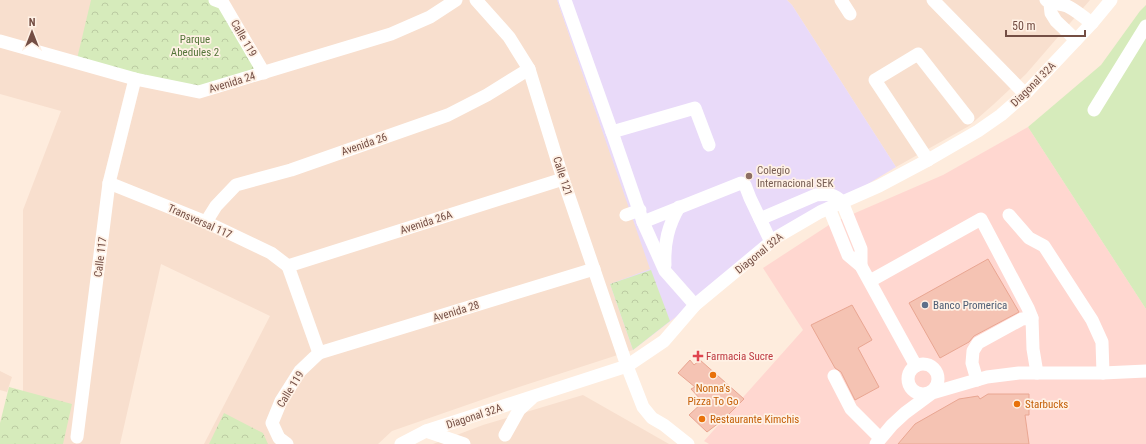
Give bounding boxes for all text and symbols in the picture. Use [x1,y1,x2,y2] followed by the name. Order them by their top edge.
[12,12,52,52] north arrow
[1006,12,1085,38] scale bar
[29,16,36,29] text: N
[228,17,259,59] street label: Calle 119
[1012,19,1036,33] text: 50 m
[171,33,219,59] park label: Parque Abedules 2
[1008,59,1059,109] street label: Diagonal 32A
[207,69,257,96] street label: Avenida 24
[339,131,389,158] street label: Avenida 26
[550,155,575,197] street label: Calle 121
[757,164,833,190] place label: Colegio Internacional SEK
[744,171,754,181] marker: Colegio Internacional SEK
[166,202,234,241] street label: Transversal 117
[398,208,455,237] street label: Avenida 26A
[733,230,786,277] street label: Diagonal 32A
[92,236,109,278] street label: Calle 117
[431,298,481,325] street label: Avenida 28
[933,299,1007,312] place label: Banco Promerica
[920,300,930,310] marker: Banco Promerica
[706,350,773,363] place label: Farmacia Sucre
[693,351,703,361] marker: Farmacia Sucre
[274,369,307,410] street label: Calle 119
[708,370,718,380] marker: Nonna's Pizza To Go
[687,382,739,408] place label: Nonna's Pizza To Go
[1025,398,1068,411] place label: Starbucks
[1012,399,1022,409] marker: Starbucks
[445,401,504,432] street label: Diagonal 32A
[710,413,799,426] place label: Restaurante Kimchis
[697,414,707,424] marker: Restaurante Kimchis

